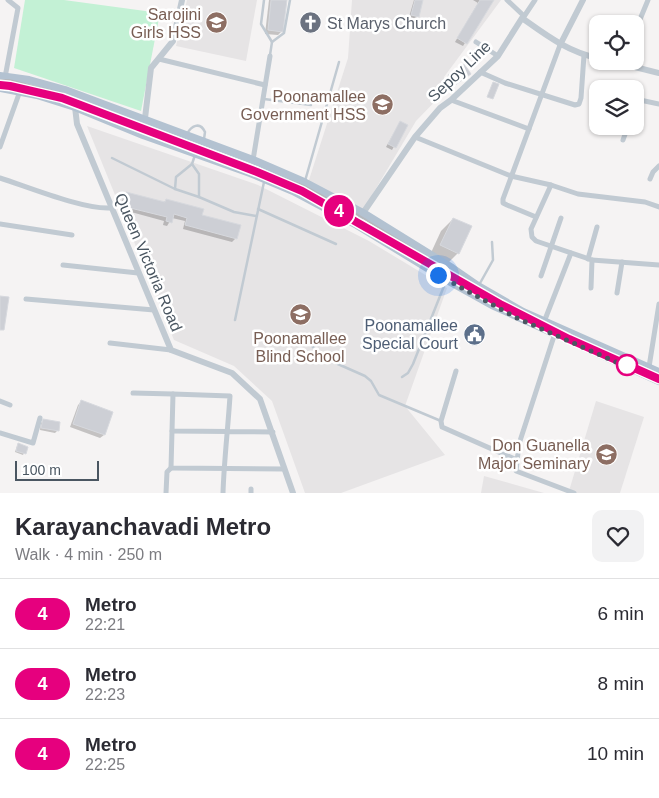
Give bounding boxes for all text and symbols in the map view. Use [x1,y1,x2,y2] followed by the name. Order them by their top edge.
[131,6,201,41] place label: Sarojini Girls HSS
[205,11,229,35] school or university icon: Sarojini Girls HSS
[299,11,323,35] church icon: St Marys Church
[327,15,446,32] place label: St Marys Church
[589,15,644,135] map controls
[589,15,644,70] button: locate
[425,37,494,105] street label: Sepoy Line
[589,80,644,135] button: layers
[241,88,366,123] place label: Poonamallee Government HSS
[370,93,394,117] school or university icon: Poonamallee Government HSS
[112,191,185,334] street label: Queen Victoria Road
[323,195,355,227] line badge: 4
[334,201,344,221] text: 4
[426,263,451,288] your location
[288,302,312,326] school or university icon: Poonamallee Blind School
[362,317,459,352] place label: Poonamallee Special Court
[462,322,486,346] public building icon: Poonamallee Special Court
[253,330,347,365] place label: Poonamallee Blind School
[616,354,638,376] unlabelled marker
[478,437,590,472] place label: Don Guanella Major Seminary
[594,442,618,466] school or university icon: Don Guanella Major Seminary
[15,458,99,481] scale bar
[22,462,61,478] text: 100 m
[592,510,644,562] button: heart
[15,513,271,540] text: Karayanchavadi Metro
[15,546,162,563] text: Walk · 4 min · 250 m
[85,594,137,615] text: Metro
[598,603,644,624] text: 6 min
[37,604,48,624] text: 4
[85,616,125,633] text: 22:21
[85,664,137,685] text: Metro
[598,673,644,694] text: 8 min
[37,674,48,694] text: 4
[85,686,125,703] text: 22:23
[85,734,137,755] text: Metro
[587,743,644,764] text: 10 min
[37,744,48,764] text: 4
[85,756,125,773] text: 22:25

